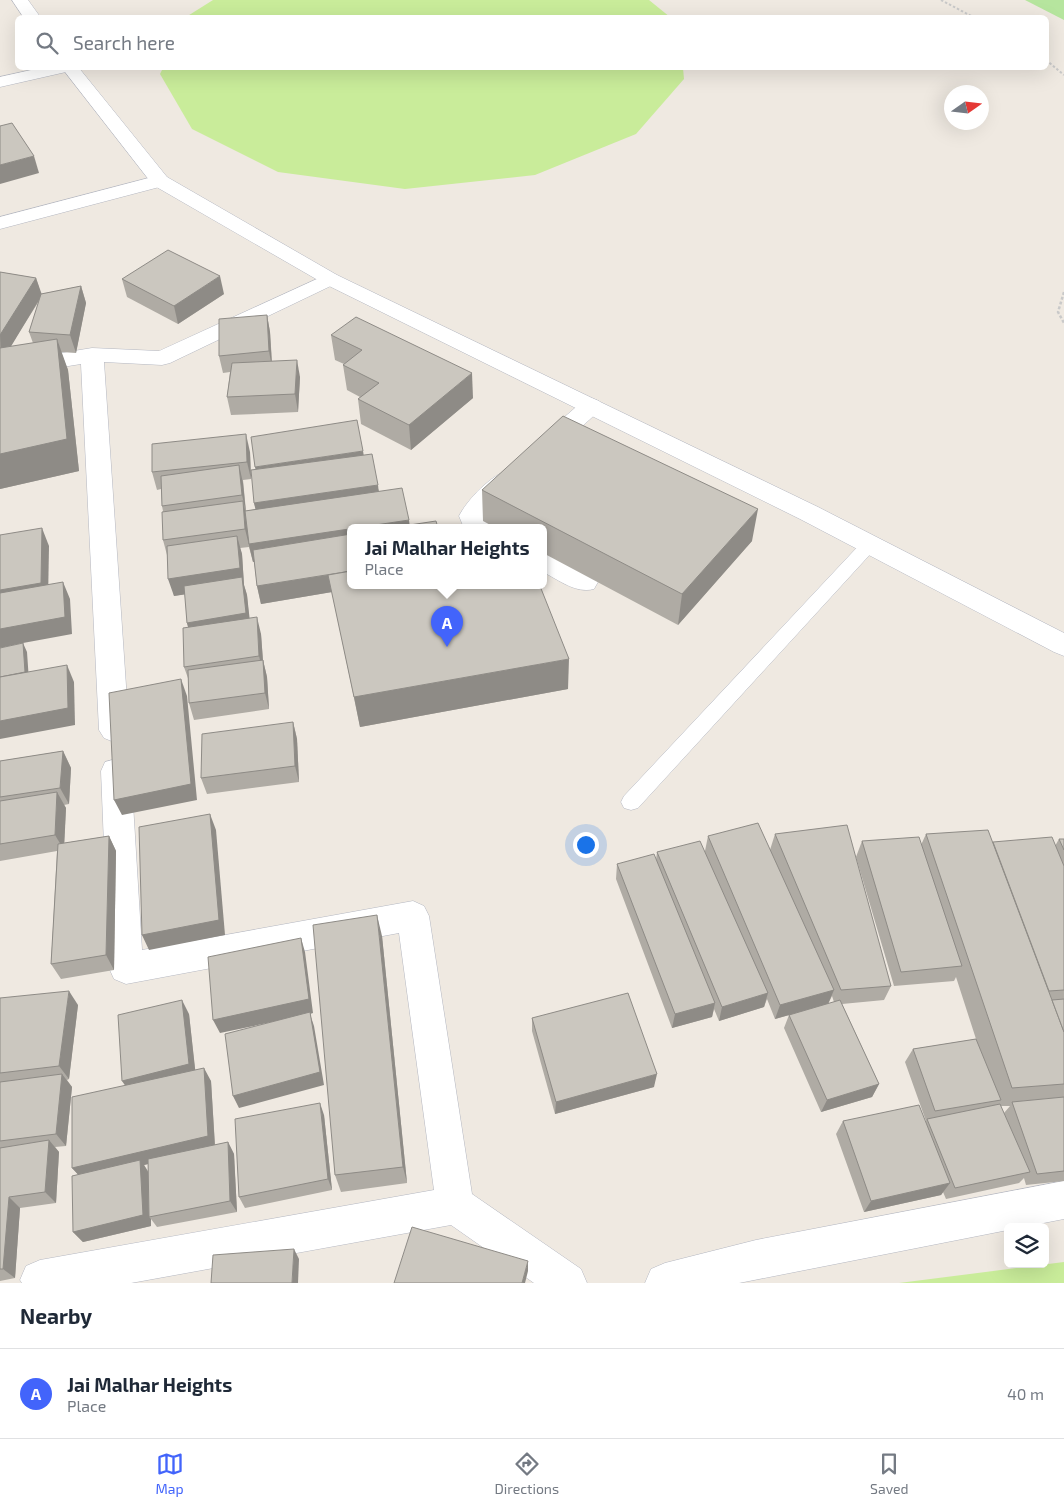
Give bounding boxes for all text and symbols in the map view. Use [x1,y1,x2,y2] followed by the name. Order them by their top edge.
[15,15,1049,70] search box
[33,29,61,57] icon: search
[73,31,175,54] text: Search here
[944,85,989,130] north arrow
[347,524,547,589] popup
[364,536,530,559] text: Jai Malhar Heights
[364,559,404,578] text: Place
[431,606,463,647] pin: A
[573,832,599,858] your location
[1004,1223,1049,1268] map controls
[1004,1223,1049,1268] button: layers
[20,1303,92,1328] text: Nearby
[67,1373,232,1396] text: Jai Malhar Heights
[31,1384,41,1403] text: A
[1007,1384,1044,1403] text: 40 m
[67,1396,106,1415] text: Place
[155,1450,184,1497] tab: Map
[495,1450,559,1497] tab: Directions
[870,1450,909,1497] tab: Saved

